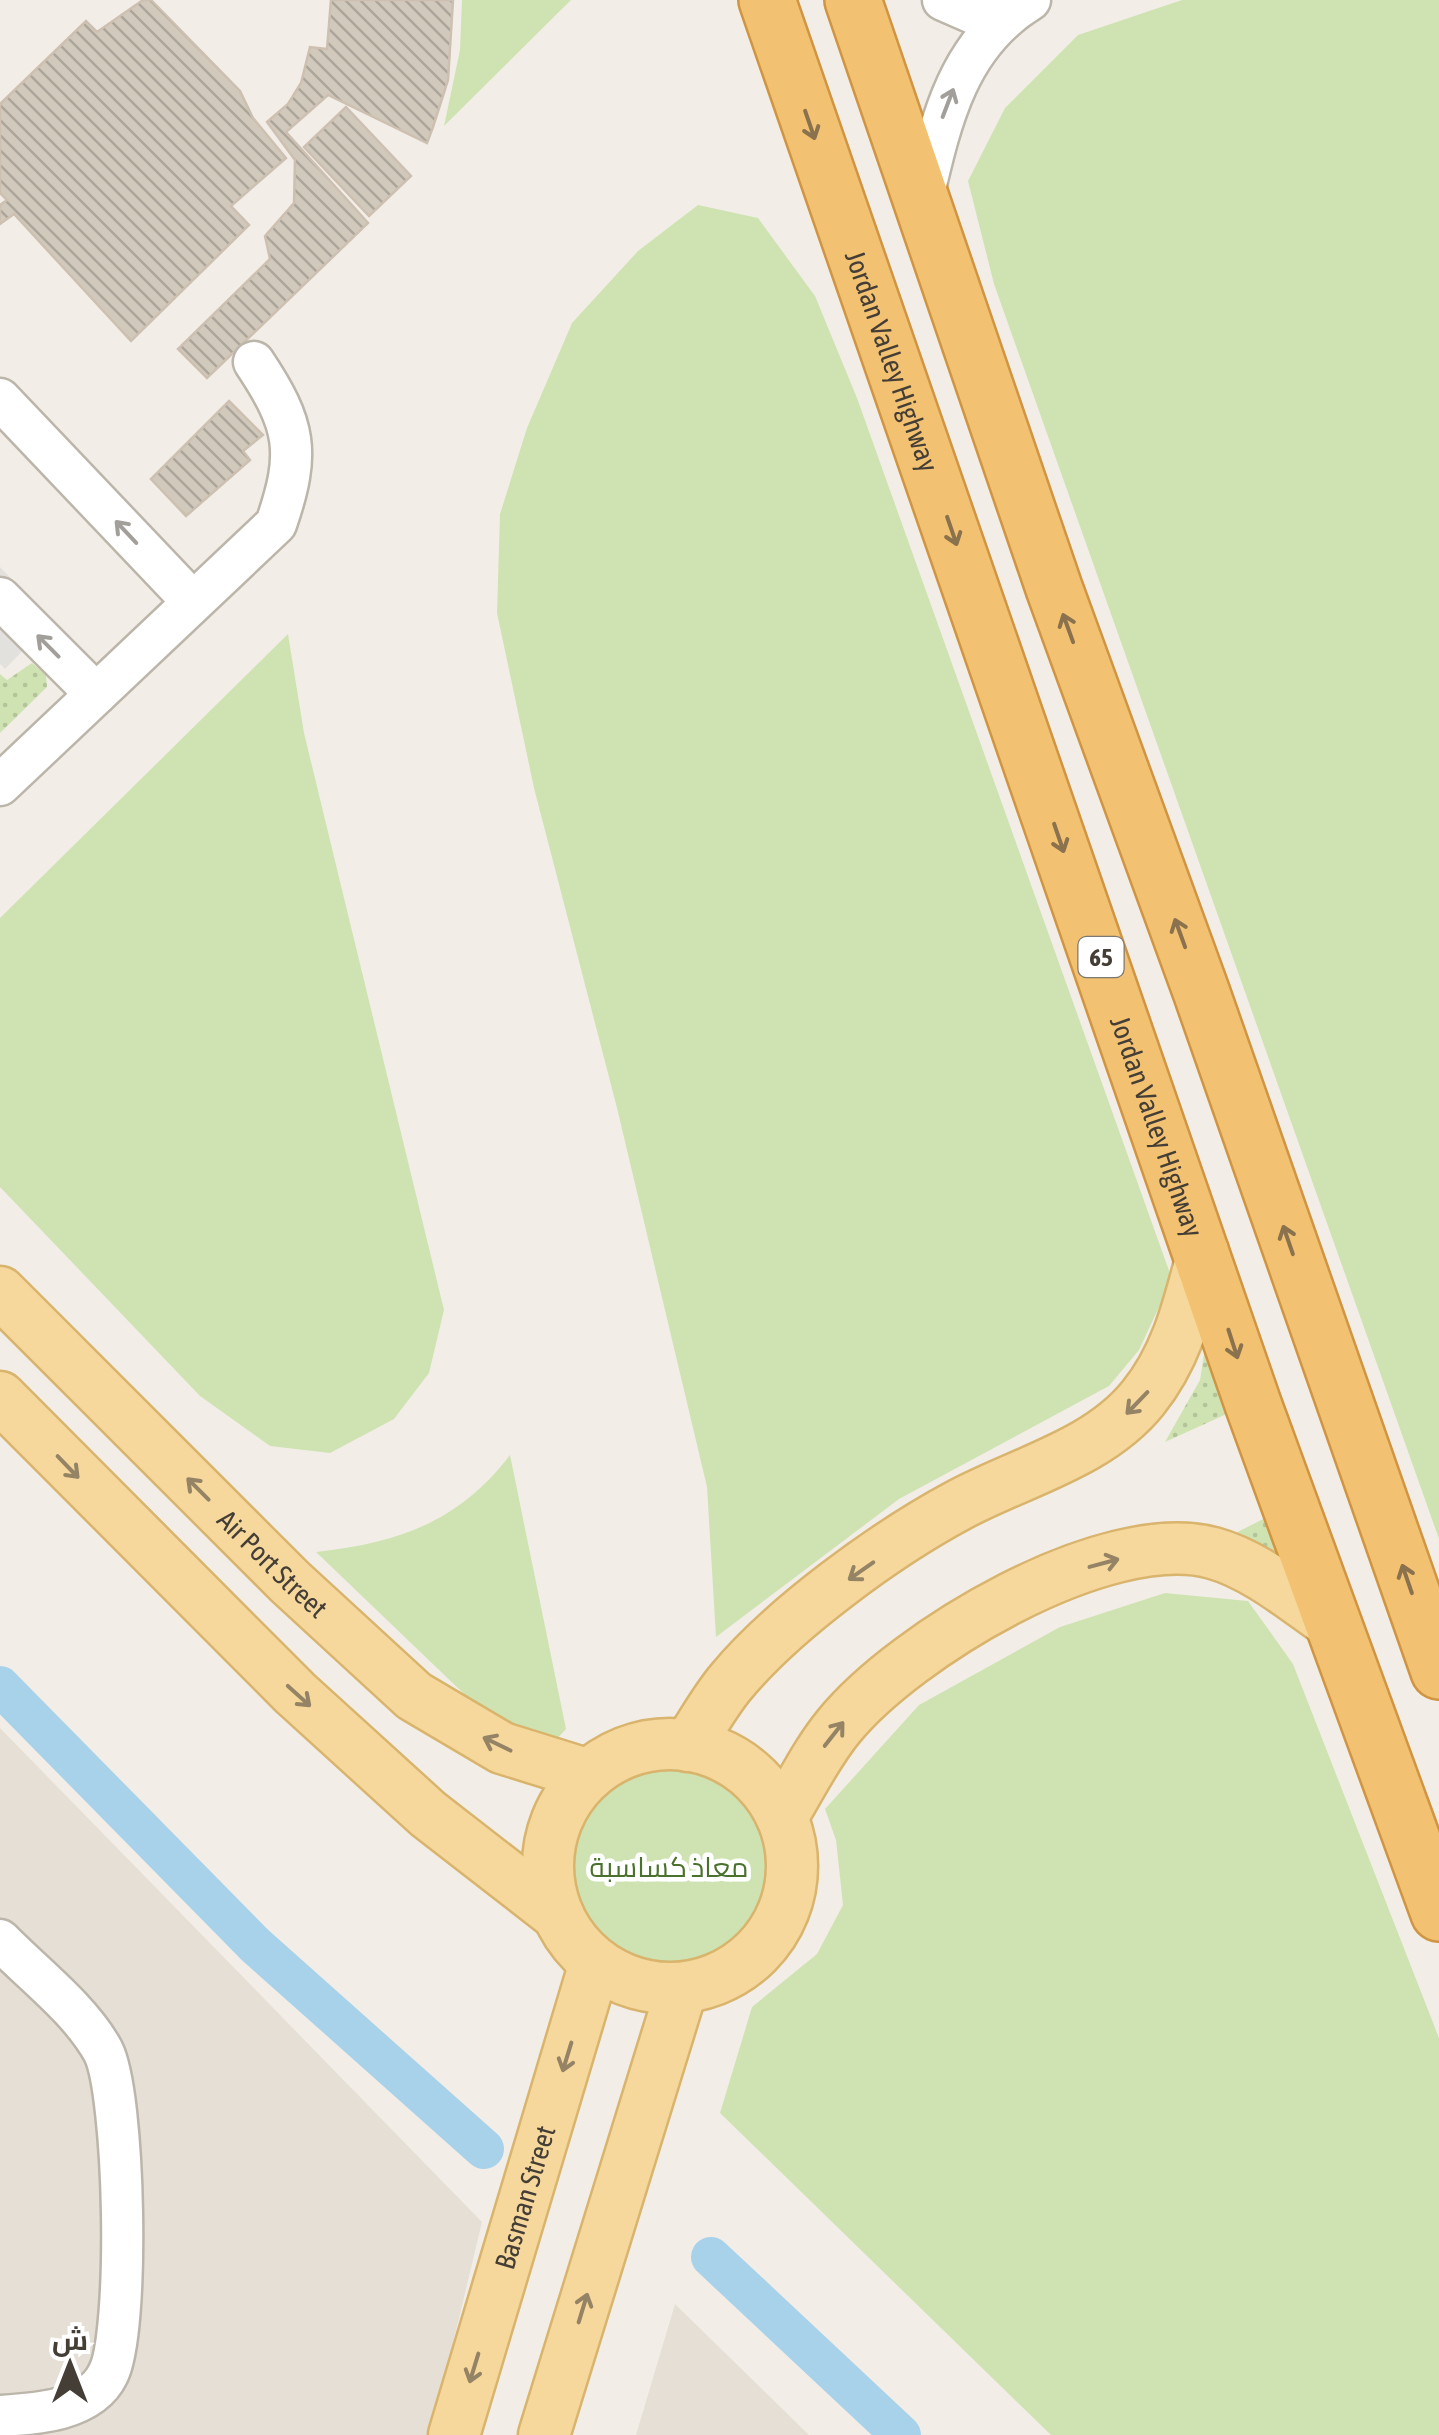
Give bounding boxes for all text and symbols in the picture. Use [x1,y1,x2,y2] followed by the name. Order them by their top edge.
[941,89,959,119] one-way arrow
[802,109,820,140] one-way arrow
[839,246,945,476] street label: Jordan Valley Highway
[944,515,962,546] one-way arrow
[114,520,138,544] one-way arrow
[1058,613,1076,644] one-way arrow
[36,635,60,659] one-way arrow
[1052,821,1070,853] one-way arrow
[1170,919,1188,950] one-way arrow
[1078,937,1124,977] road number: 65
[1104,1012,1210,1241] street label: Jordan Valley Highway
[1278,1225,1296,1256] one-way arrow
[1226,1327,1244,1359] one-way arrow
[1125,1390,1149,1414] one-way arrow
[56,1455,80,1479] one-way arrow
[186,1478,210,1502] one-way arrow
[211,1503,334,1624] street label: Air Port Street
[1088,1553,1119,1572] one-way arrow
[848,1560,875,1581] one-way arrow
[1397,1565,1415,1596] one-way arrow
[286,1684,311,1707] one-way arrow
[823,1721,844,1748] one-way arrow
[483,1733,513,1752] one-way arrow
[590,1851,748,1883] park label: معاذ كساسبة
[557,2040,575,2072] one-way arrow
[488,2122,562,2273] street label: Basman Street
[575,2293,593,2324] one-way arrow
[20,2315,120,2415] north arrow
[52,2324,88,2357] text: ش
[464,2352,482,2383] one-way arrow

